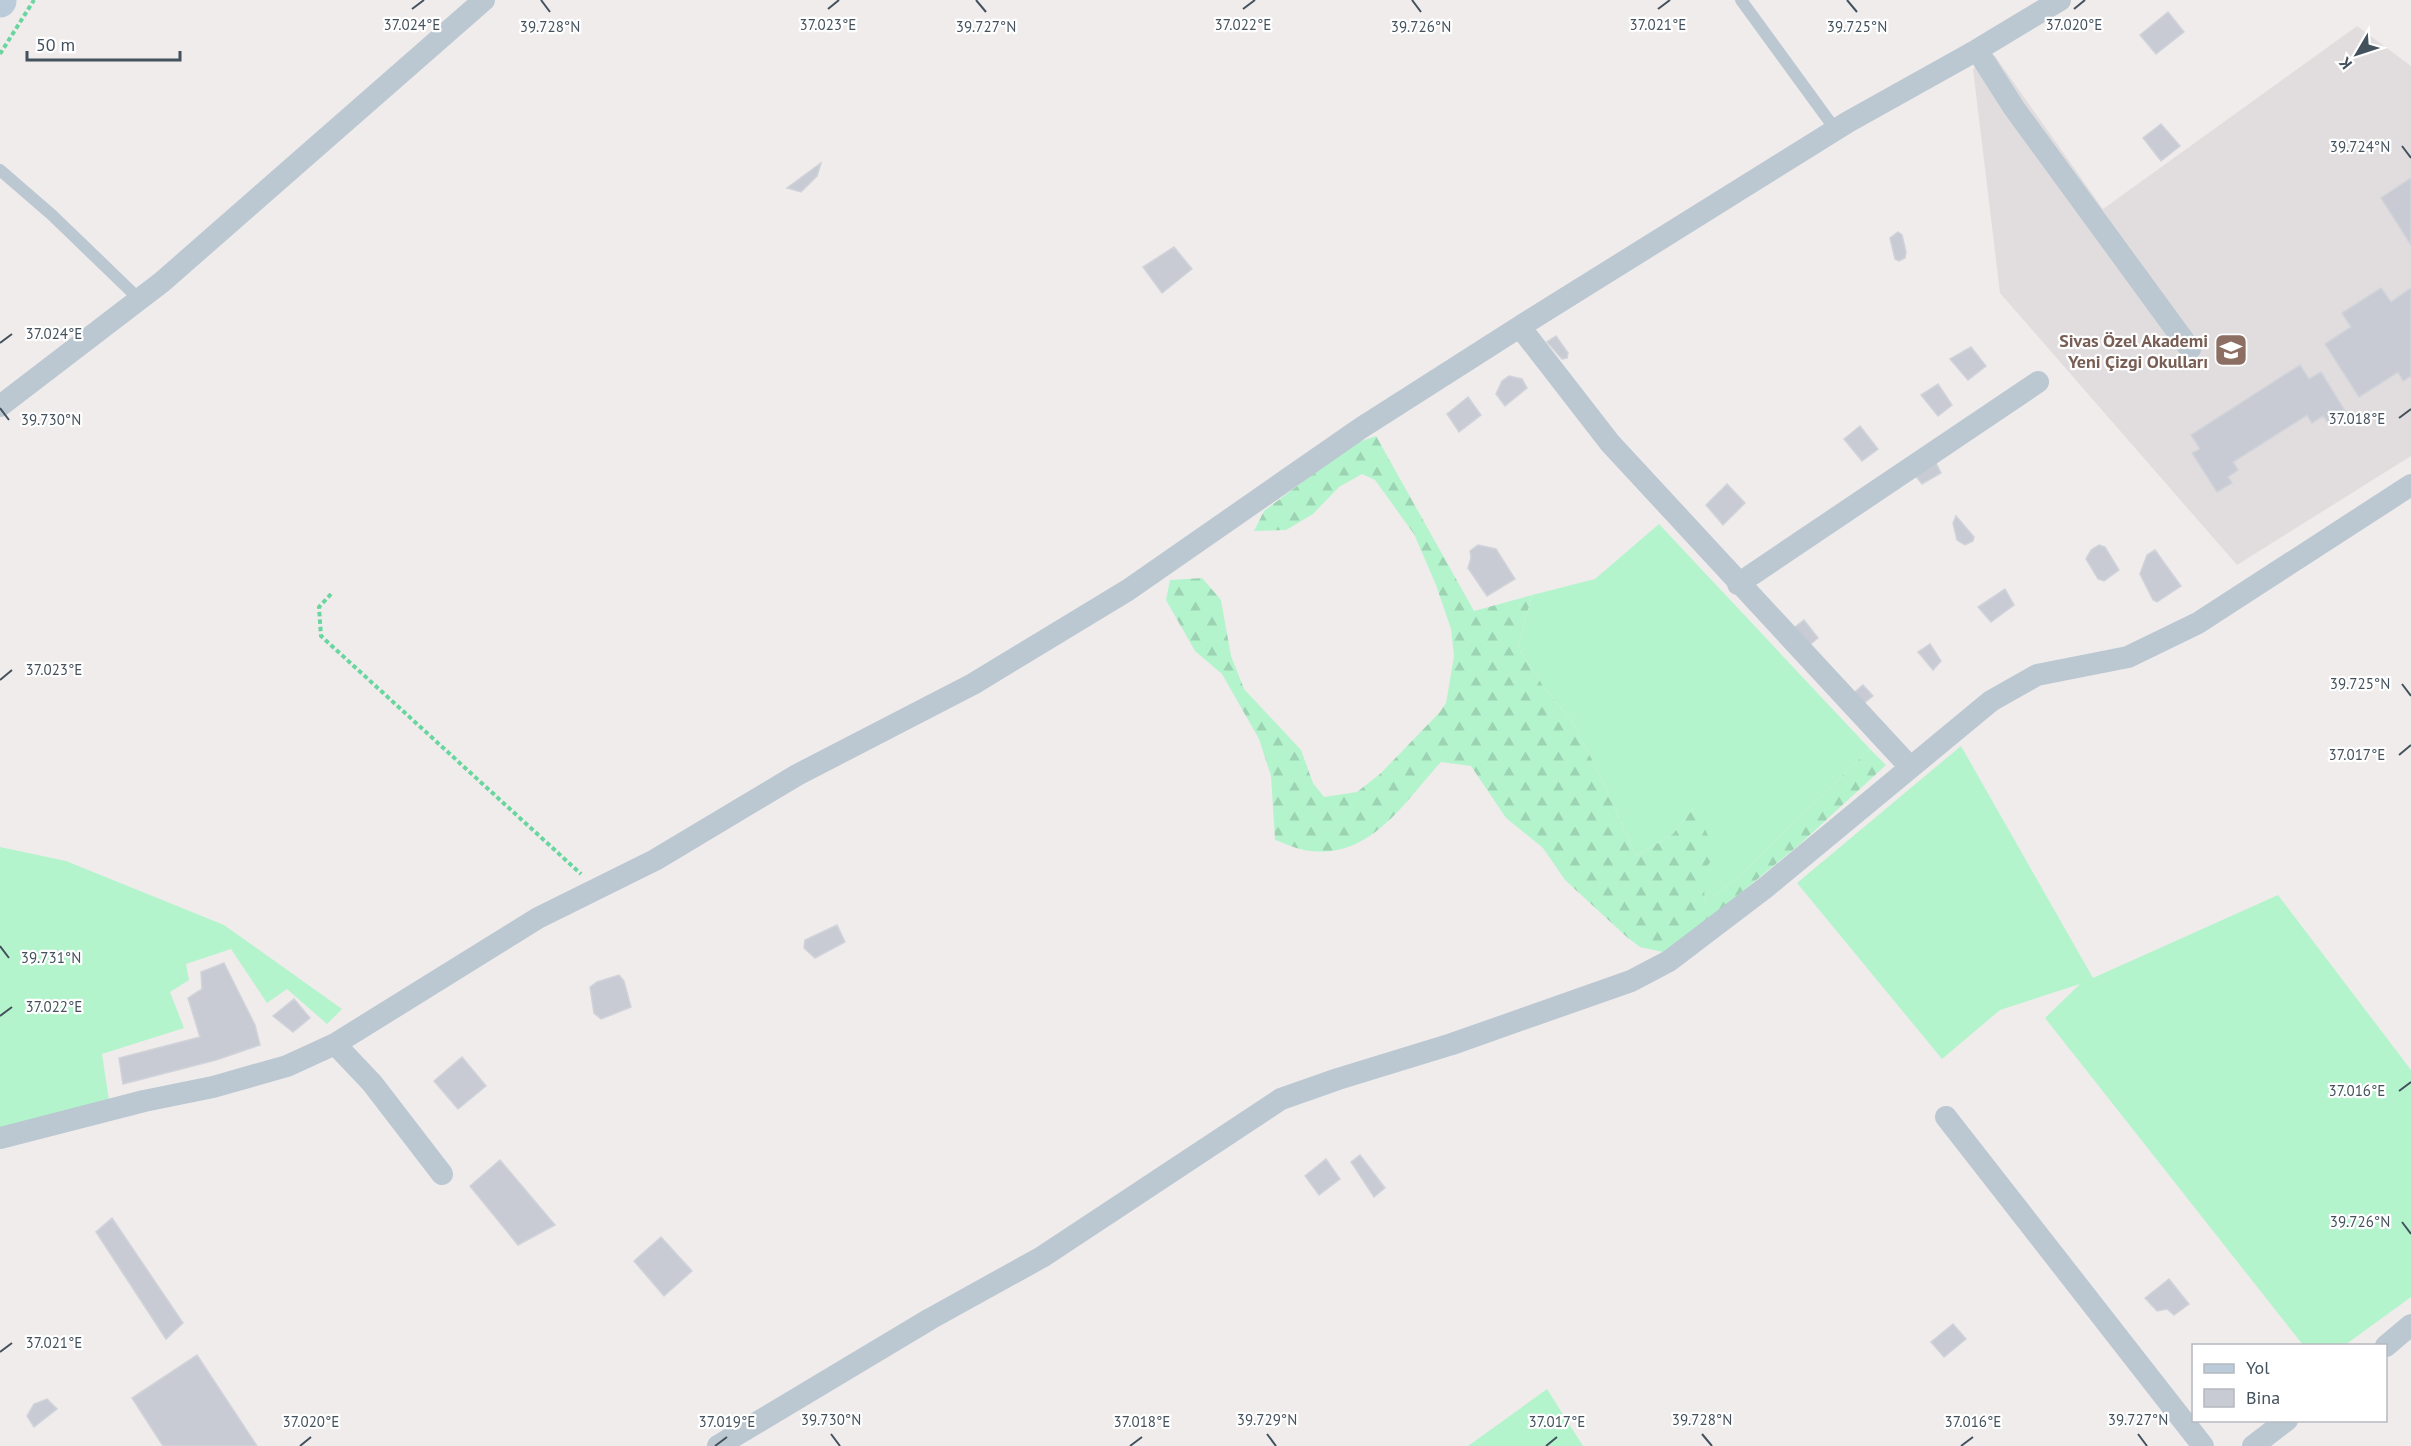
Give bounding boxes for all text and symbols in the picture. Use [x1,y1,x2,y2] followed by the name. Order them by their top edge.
[384,15,440,34] text: 37.024°E
[800,15,856,34] text: 37.023°E
[1215,15,1271,34] text: 37.022°E
[1630,15,1686,34] text: 37.021°E
[2046,15,2102,34] text: 37.020°E
[520,17,580,36] text: 39.728°N
[956,17,1016,36] text: 39.727°N
[1391,17,1451,36] text: 39.726°N
[1827,17,1887,36] text: 39.725°N
[27,24,180,62] scale bar
[2327,24,2387,84] north arrow
[36,33,75,56] text: 50 m
[2334,53,2356,74] text: K
[2330,137,2390,156] text: 39.724°N
[26,324,82,343] text: 37.024°E
[2059,329,2208,373] place label: Sivas Özel Akademi Yeni Çizgi Okulları
[2213,332,2249,368] school or university icon: Sivas Özel Akademi Yeni Çizgi Okulları
[2329,409,2385,428] text: 37.018°E
[21,410,81,429] text: 39.730°N
[26,660,82,679] text: 37.023°E
[2330,674,2390,693] text: 39.725°N
[2329,745,2385,764] text: 37.017°E
[21,948,81,967] text: 39.731°N
[26,997,82,1016] text: 37.022°E
[2329,1081,2385,1100] text: 37.016°E
[2330,1212,2390,1231] text: 39.726°N
[26,1333,82,1352] text: 37.021°E
[2192,1344,2387,1422] legend
[2246,1356,2270,1379] text: Yol
[2246,1386,2280,1409] text: Bina
[801,1410,861,1429] text: 39.730°N
[1237,1410,1297,1429] text: 39.729°N
[1672,1410,1732,1429] text: 39.728°N
[2108,1410,2168,1429] text: 39.727°N
[283,1412,339,1431] text: 37.020°E
[699,1412,755,1431] text: 37.019°E
[1114,1412,1170,1431] text: 37.018°E
[1529,1412,1585,1431] text: 37.017°E
[1945,1412,2001,1431] text: 37.016°E

